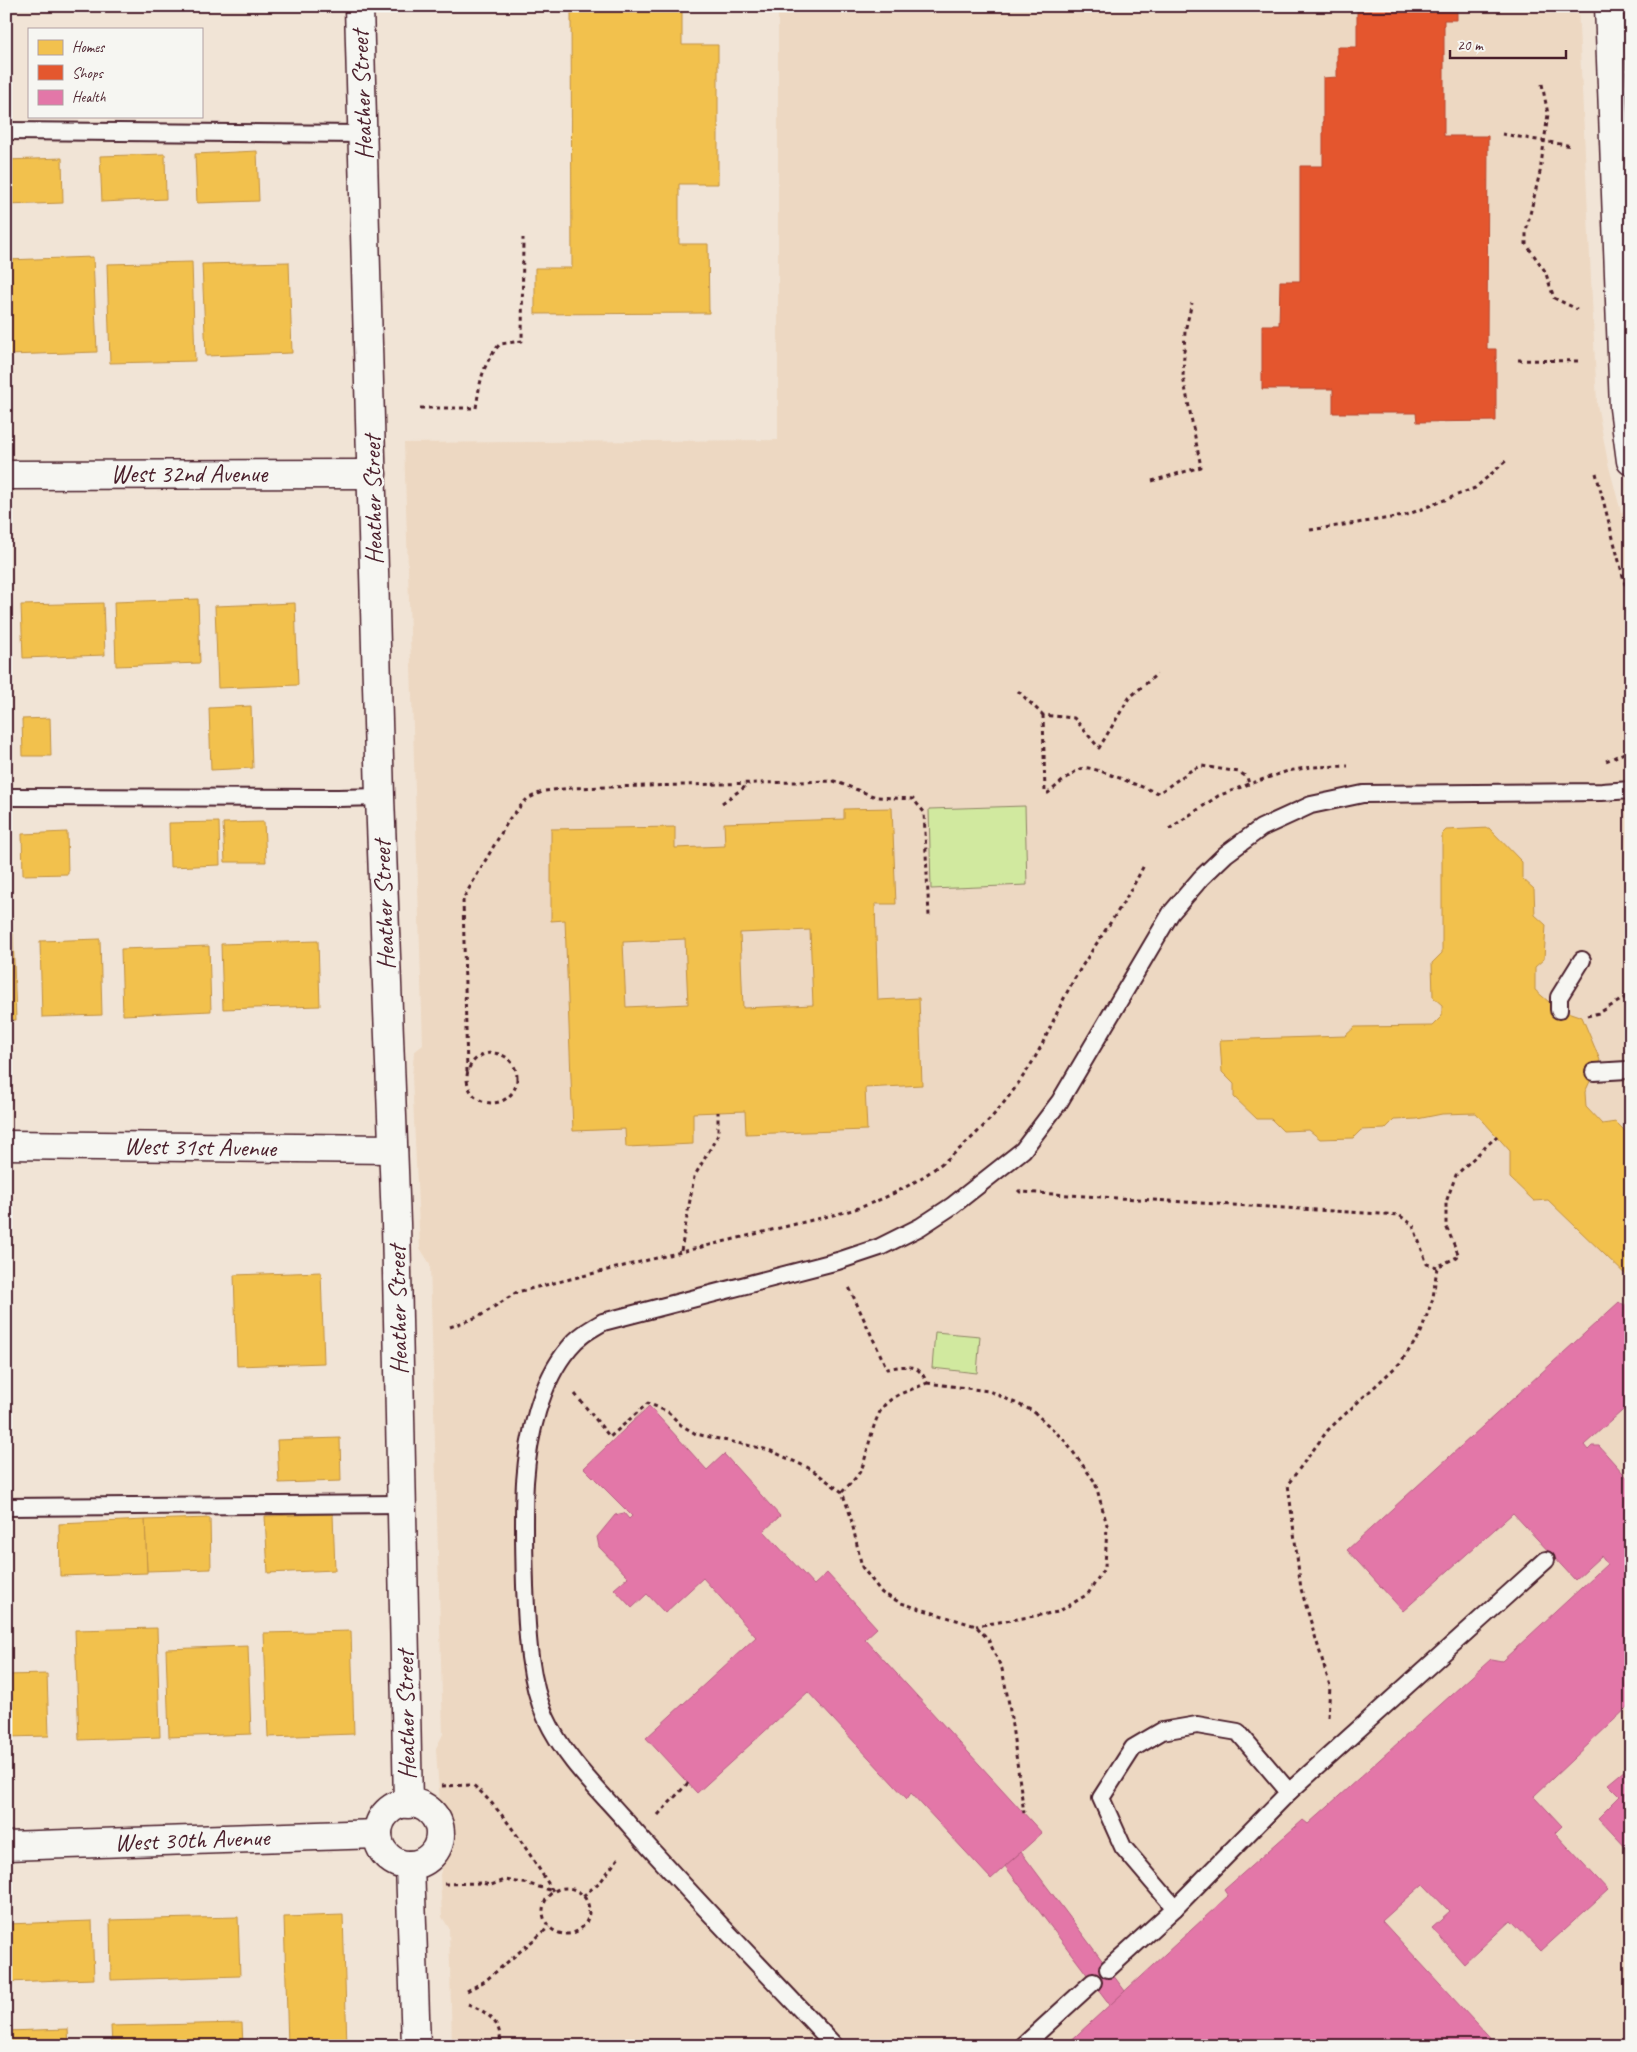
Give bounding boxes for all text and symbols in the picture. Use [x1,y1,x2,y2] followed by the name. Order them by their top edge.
[344,26,380,160] street label: Heather Street
[28,28,202,118] legend
[1450,28,1566,60] scale bar
[1457,36,1484,55] text: 20 m
[72,38,106,57] text: Homes
[72,64,105,83] text: Shops
[72,88,106,107] text: Health
[356,431,390,565] street label: Heather Street
[111,458,269,490] street label: West 32nd Avenue
[366,836,402,970] street label: Heather Street
[124,1130,278,1164] street label: West 31st Avenue
[381,1241,415,1375] street label: Heather Street
[389,1646,423,1780] street label: Heather Street
[114,1821,272,1859] street label: West 30th Avenue

